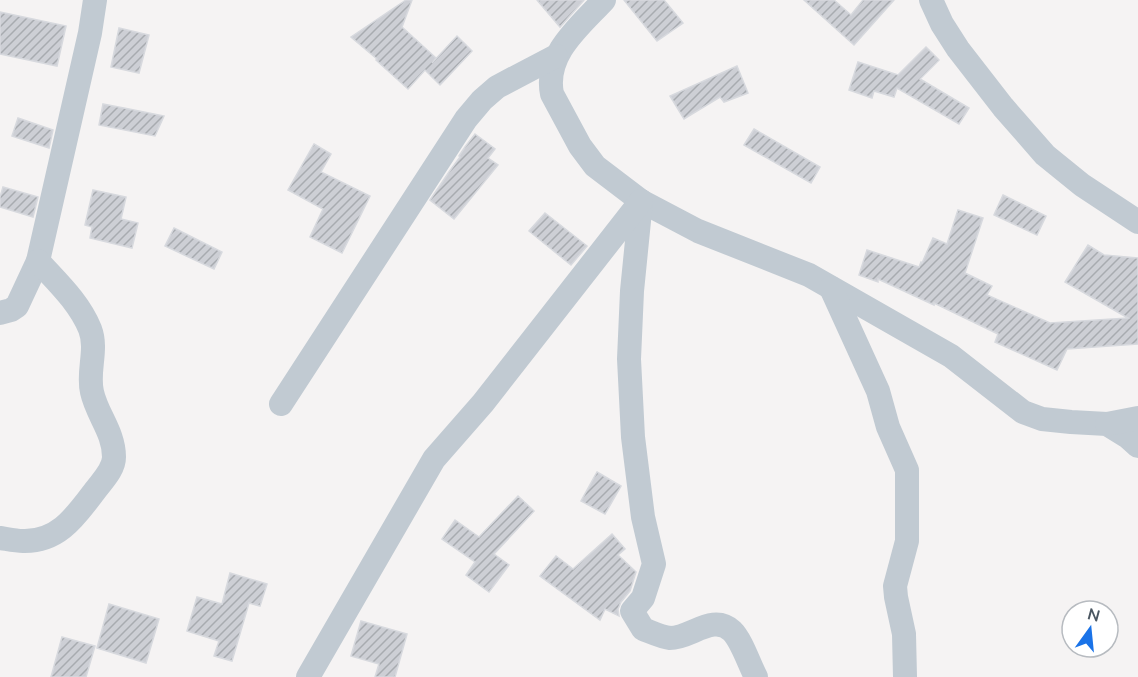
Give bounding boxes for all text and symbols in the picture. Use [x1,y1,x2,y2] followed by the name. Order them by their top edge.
[1060,599,1120,659] north arrow
[1085,603,1102,626] text: N

